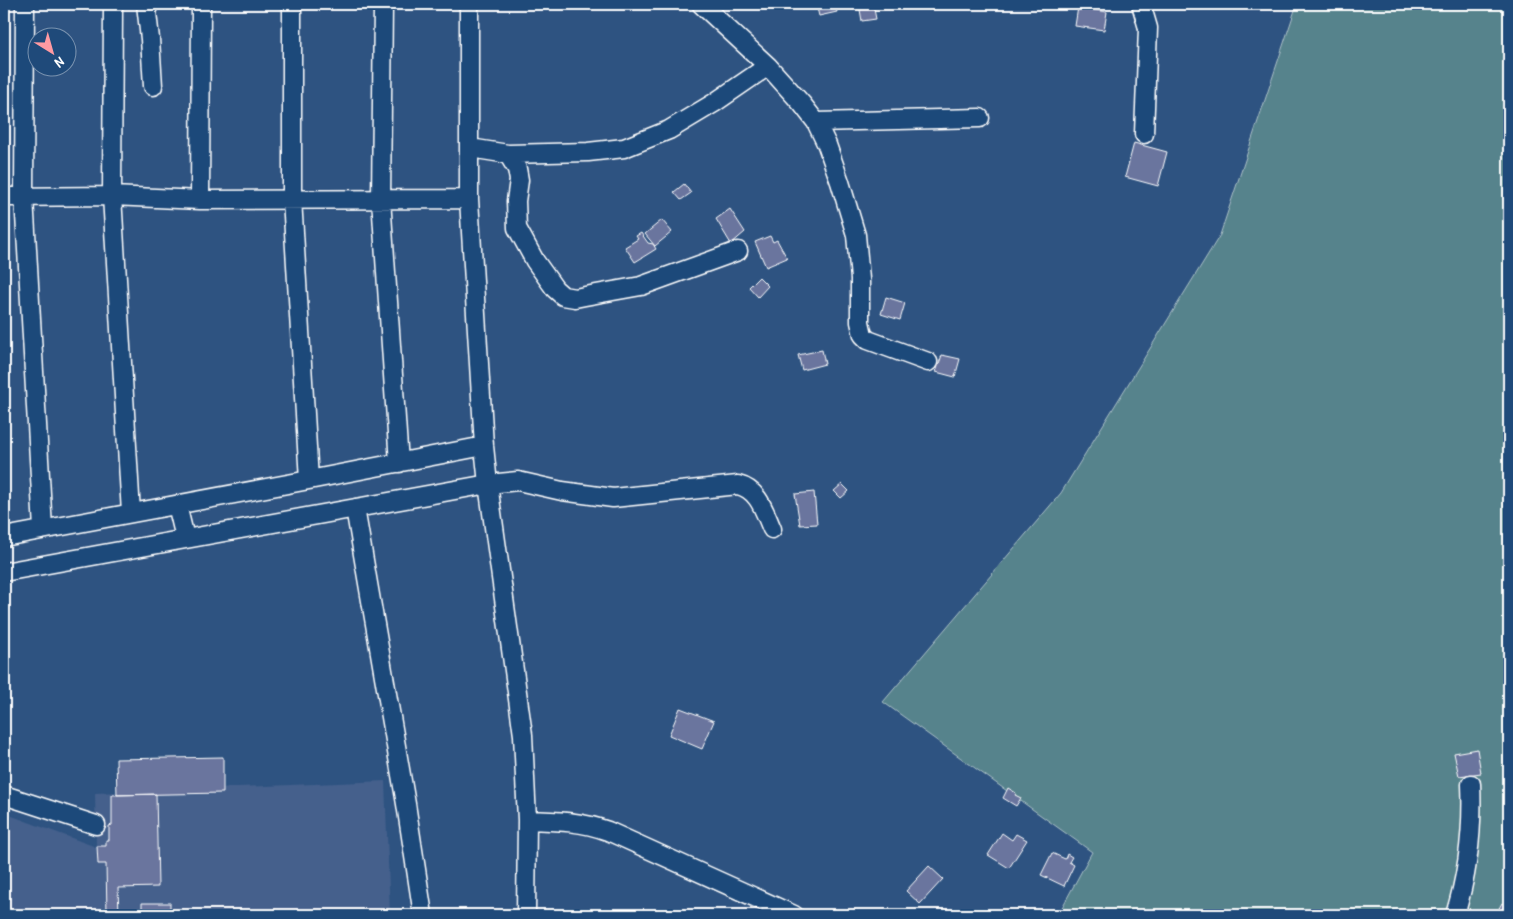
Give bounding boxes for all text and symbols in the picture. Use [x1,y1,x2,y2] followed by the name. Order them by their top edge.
[28,28,78,78] north arrow
[51,53,69,73] text: N

